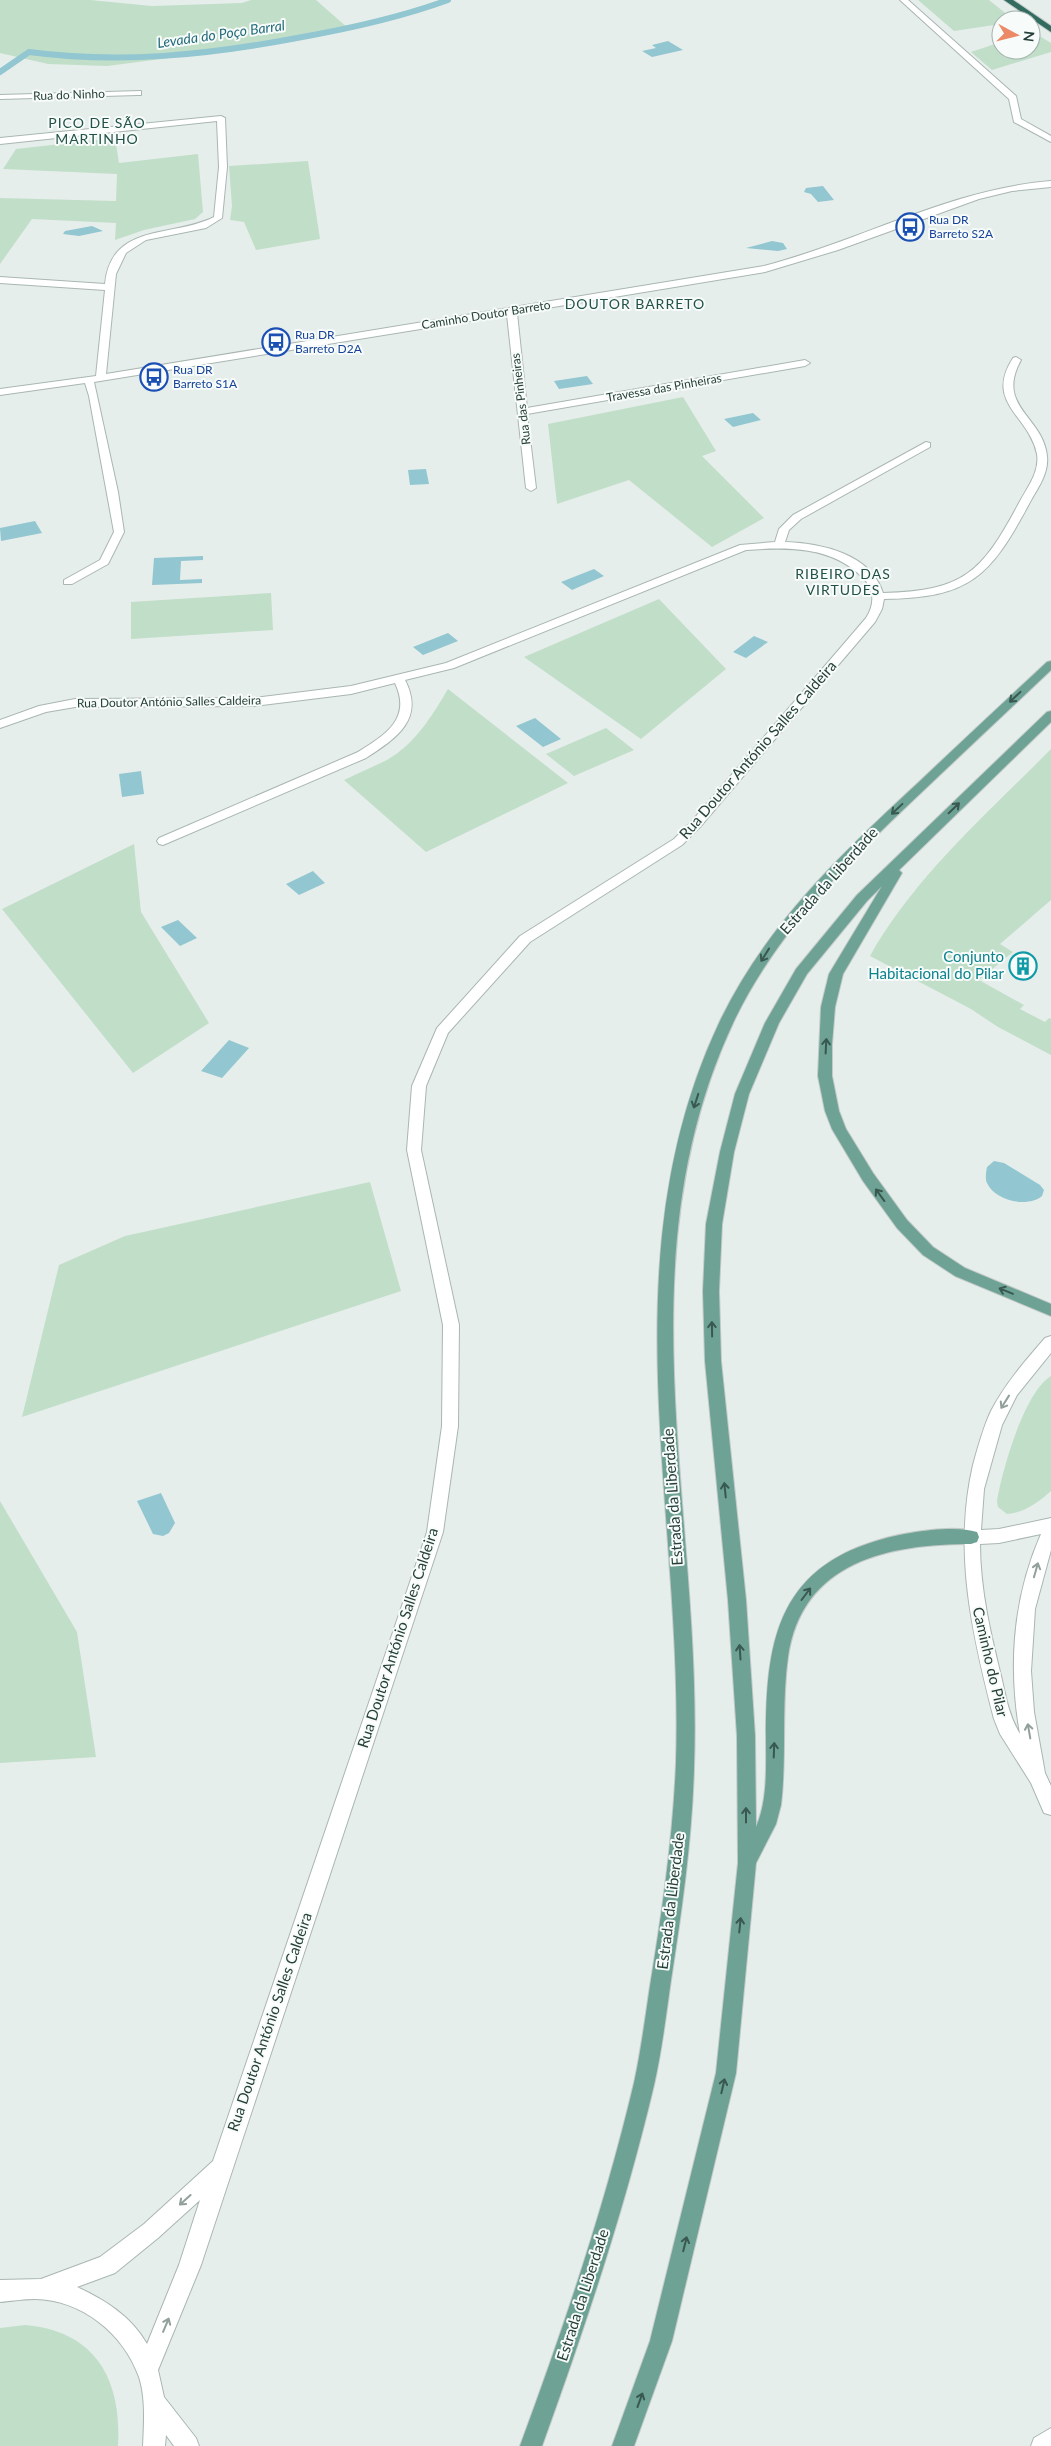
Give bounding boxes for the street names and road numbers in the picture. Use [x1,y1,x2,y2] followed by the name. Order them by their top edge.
[33,86,105,103] street label: Rua do Ninho
[420,297,552,332] street label: Caminho Doutor Barreto
[507,352,534,446] street label: Rua das Pinheiras
[605,370,723,405] street label: Travessa das Pinheiras
[675,657,840,842] street label: Rua Doutor António Salles Caldeira
[77,692,261,711] street label: Rua Doutor António Salles Caldeira
[776,823,881,937] street label: Estrada da Liberdade
[658,1428,686,1566] street label: Estrada da Liberdade
[353,1525,441,1750] street label: Rua Doutor António Salles Caldeira
[970,1605,1012,1719] street label: Caminho do Pilar
[653,1831,687,1970] street label: Estrada da Liberdade
[223,1910,315,2134] street label: Rua Doutor António Salles Caldeira
[552,2226,612,2363] street label: Estrada da Liberdade

